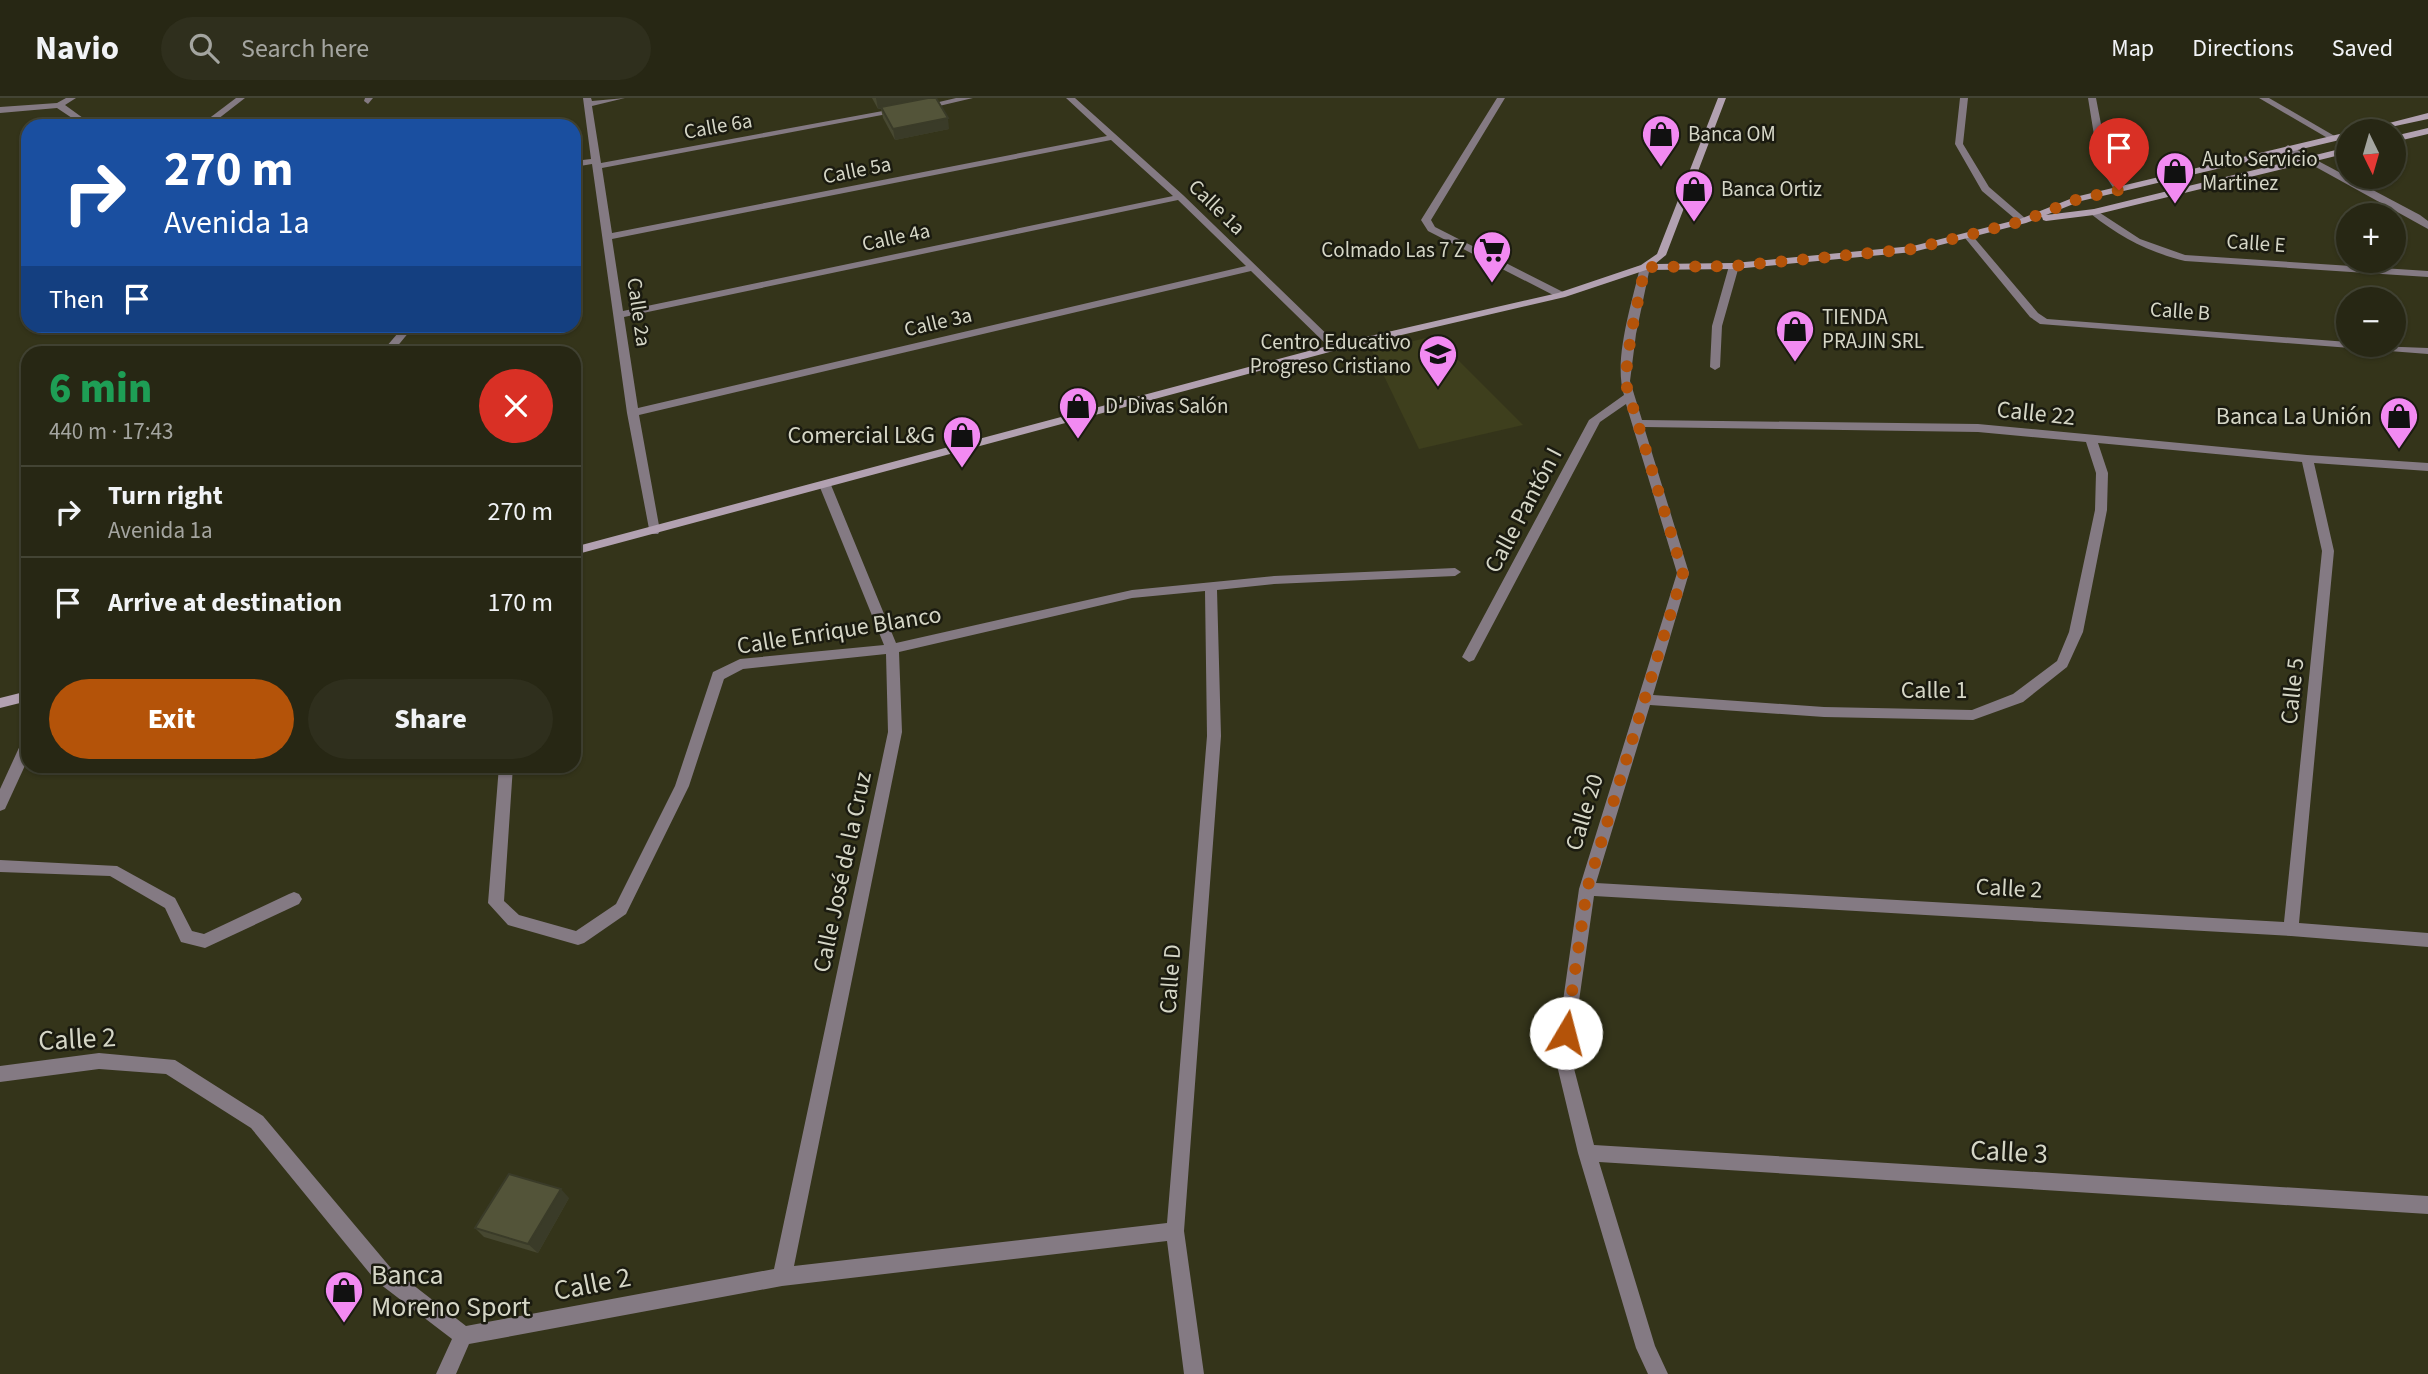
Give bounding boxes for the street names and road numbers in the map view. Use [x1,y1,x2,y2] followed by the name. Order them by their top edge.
[681,105,755,147] street label: Calle 6a
[820,149,894,191] street label: Calle 5a
[1182,172,1252,242] street label: Calle 1a
[859,215,933,259] street label: Calle 4a
[2226,226,2286,260] street label: Calle E
[619,276,659,348] street label: Calle 2a
[2149,294,2211,328] street label: Calle B
[901,300,975,344] street label: Calle 3a
[1995,392,2077,435] street label: Calle 22
[1476,441,1571,579] street label: Calle Pantón I
[734,597,944,664] street label: Calle Enrique Blanco
[2272,656,2313,726] street label: Calle 5
[1901,673,1967,708] street label: Calle 1
[804,769,881,976] street label: Calle José de la Cruz
[1556,769,1613,855] street label: Calle 20
[1975,869,2043,908] street label: Calle 2
[1151,943,1190,1015] street label: Calle D
[37,1017,117,1061] street label: Calle 2
[1969,1130,2049,1174] street label: Calle 3
[550,1257,634,1311] street label: Calle 2

